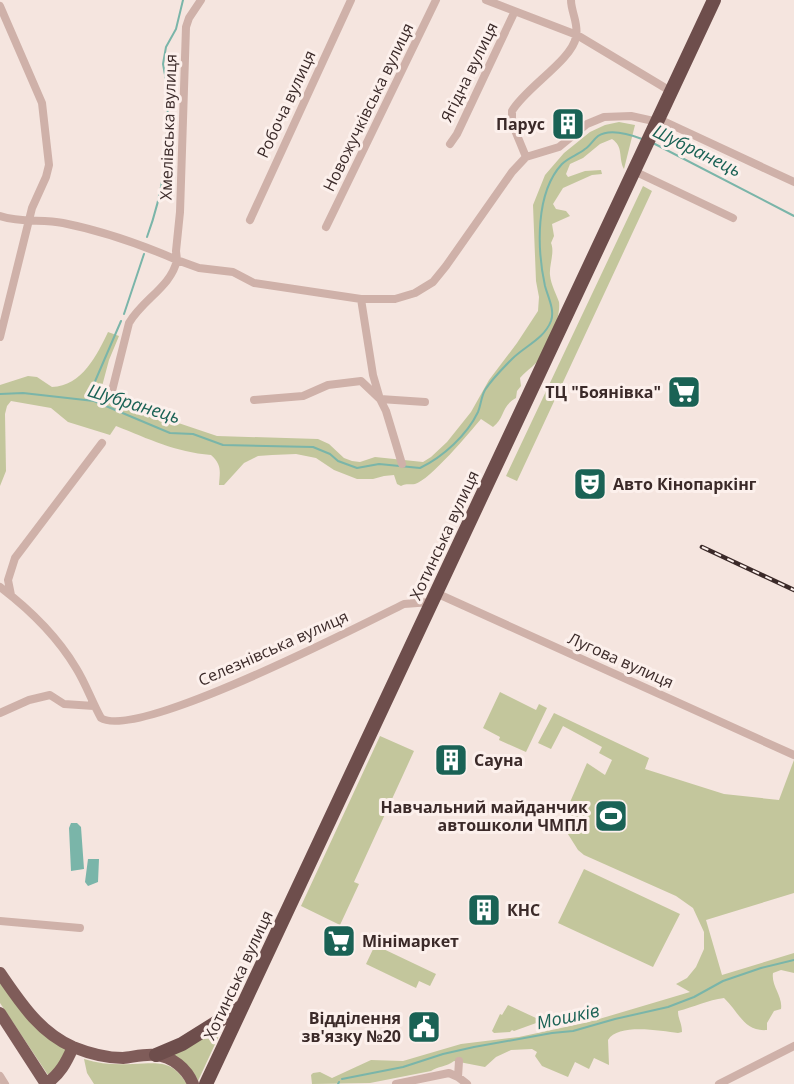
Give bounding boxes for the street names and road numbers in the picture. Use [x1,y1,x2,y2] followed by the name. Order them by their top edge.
[435,18,503,126] street label: Ягідна вулиця
[318,19,418,195] street label: Новожучківська вулиця
[251,47,321,161] street label: Робоча вулиця
[154,54,182,200] street label: Хмелівська вулиця
[404,467,484,603] street label: Хотинська вулиця
[194,605,352,691] street label: Селезнівська вулиця
[565,627,677,693] street label: Лугова вулиця
[198,907,278,1043] street label: Хотинська вулиця

